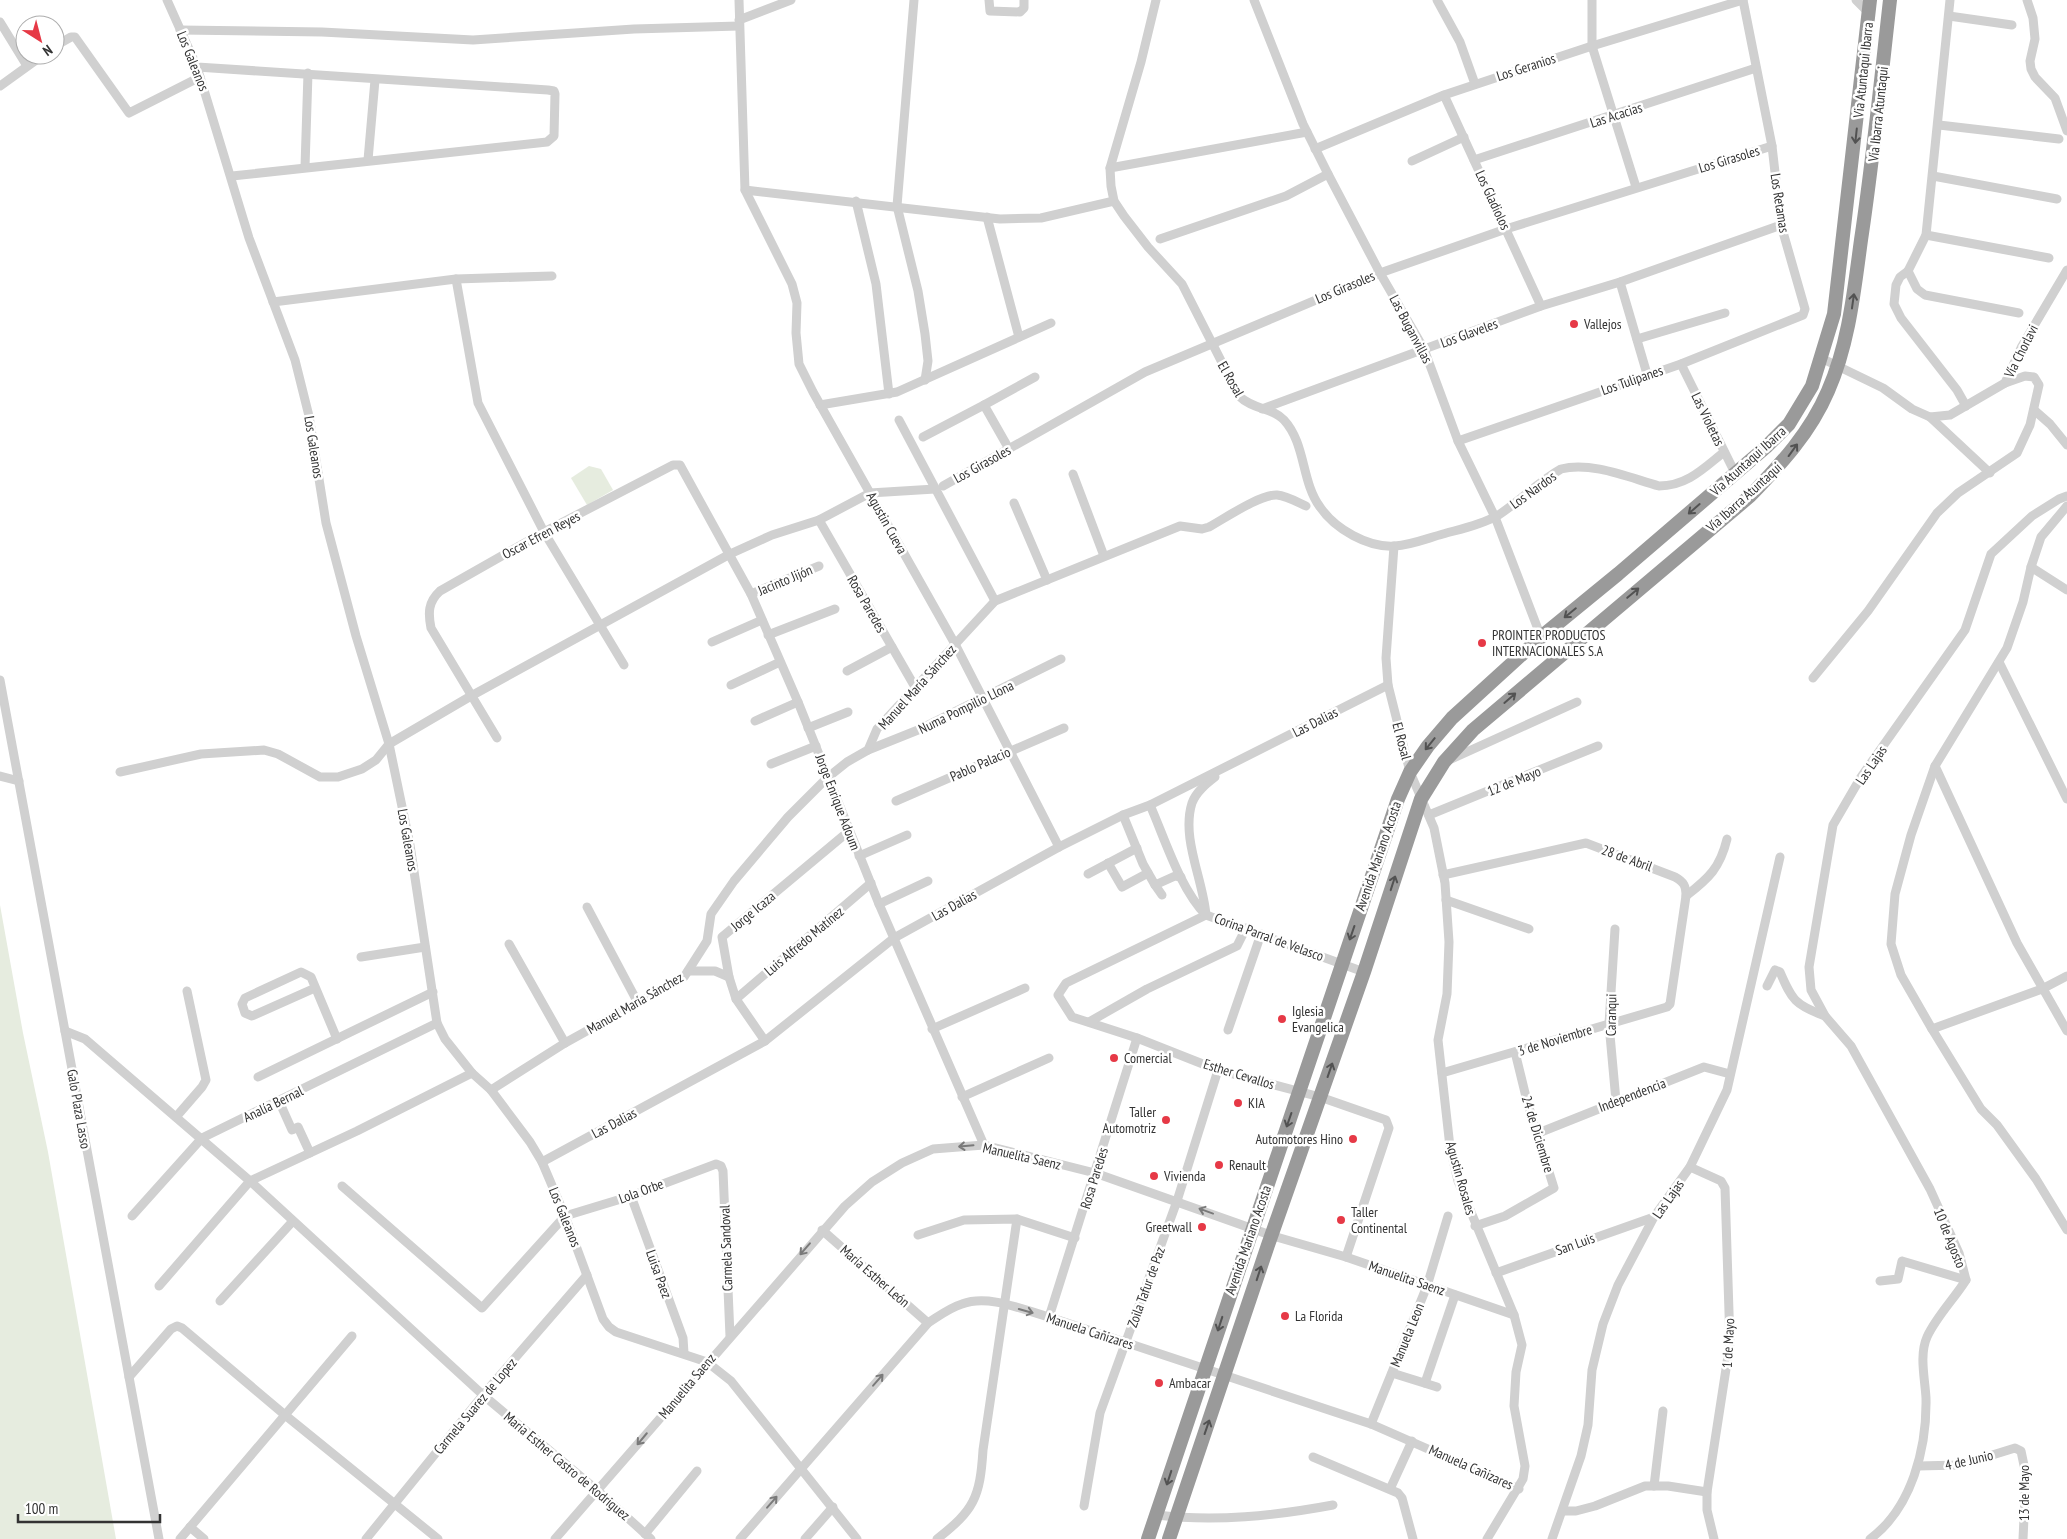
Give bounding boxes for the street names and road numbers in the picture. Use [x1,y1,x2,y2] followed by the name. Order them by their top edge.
[1849,21,1877,120] street label: Via Atuntaqui Ibarra
[173,28,213,94] street label: Los Galeanos
[1494,49,1558,85] street label: Los Geranios
[1864,66,1892,163] street label: Vía Ibarra Atuntaqui
[1588,98,1645,132] street label: Las Acacias
[1696,141,1762,177] street label: Los Girasoles
[1471,167,1515,233] street label: Los Gladiolos
[1766,172,1794,234] street label: Los Retamas
[1313,266,1378,308] street label: Los Girasoles
[1386,292,1437,366] street label: Las Buganvillas
[1438,314,1500,352] street label: Los Glaveles
[2000,321,2042,382] street label: Vía Chorlavi
[1214,358,1249,401] street label: El Rosal
[1599,361,1666,399] street label: Los Tulipanes
[1687,389,1729,449] street label: Las Violetas
[300,414,328,480] street label: Los Galeanos
[1706,422,1790,500] street label: Via Atuntaqui Ibarra
[950,441,1014,487] street label: Los Girasoles
[1702,458,1786,536] street label: Vía Ibarra Atuntaqui
[1506,467,1560,513] street label: Los Nardos
[863,489,911,557] street label: Agustin Cueva
[499,507,583,563] street label: Oscar Efren Reyes
[754,560,815,600] street label: Jacinto Jijón
[843,572,891,636] street label: Rosa Paredes
[874,641,960,733] street label: Manuel María Sánchez
[915,676,1017,738] street label: Numa Pompilio Llona
[1289,703,1341,741] street label: Las Dalias
[1388,720,1416,762] street label: El Rosal
[1851,742,1891,788] street label: Las Lajas
[947,743,1013,785] street label: Pablo Palacio
[811,750,865,853] street label: Jorge Enrique Adoum
[1485,762,1543,800] street label: 12 de Mayo
[1351,799,1405,913] street label: Avenida Mariano Acosta
[394,807,422,873] street label: Los Galeanos
[1599,841,1656,876] street label: 28 de Abril
[928,885,980,925] street label: Las Dalias
[726,887,779,935] street label: Jorge Icaza
[760,902,848,980] street label: Luis Alfredo Matínez
[1212,909,1326,965] street label: Corina Parral de Velasco
[584,968,686,1038] street label: Manuel María Sánchez
[1602,994,1620,1036] street label: Caranqui
[1516,1020,1594,1060] street label: 3 de Noviembre
[1201,1055,1277,1093] street label: Esther Cevallos
[63,1068,95,1150] street label: Galo Plaza Lasso
[1596,1074,1668,1116] street label: Independencia
[240,1081,307,1126] street label: Analía Bernal
[1518,1093,1558,1175] street label: 24 de Diciembre
[588,1104,640,1142] street label: Las Dalias
[981,1138,1063,1174] street label: Manuelita Saenz
[1442,1139,1480,1217] street label: Agustin Rosales
[1076,1145,1112,1211] street label: Rosa Paredes
[616,1175,666,1207] street label: Lola Orbe
[1648,1176,1688,1222] street label: Las Lajas
[1221,1183,1275,1297] street label: Avenida Mariano Acosta
[545,1184,585,1250] street label: Los Galeanos
[715,1204,737,1291] street label: Carmela Sandoval
[1930,1205,1970,1271] street label: 10 de Agosto
[1553,1229,1597,1259] street label: San Luis
[837,1241,913,1311] street label: María Esther León
[1123,1244,1169,1330] street label: Zoila Tafur de Paz
[642,1247,676,1301] street label: Luisa Paez
[1366,1256,1448,1300] street label: Manuelita Saenz
[1386,1300,1428,1370] street label: Manuela Leon
[1044,1308,1136,1354] street label: Manuela Cañizares
[1718,1318,1738,1368] street label: 1 de Mayo
[654,1350,720,1422] street label: Manuelita Saenz
[430,1354,520,1458] street label: Carmela Suarez de Lopez
[500,1408,634,1524] street label: Maria Esther Castro de Rodriguez
[1426,1440,1516,1494] street label: Manuela Cañizares
[1943,1446,1995,1474] street label: 4 de Junio
[2015,1465,2033,1521] street label: 13 de Mayo

